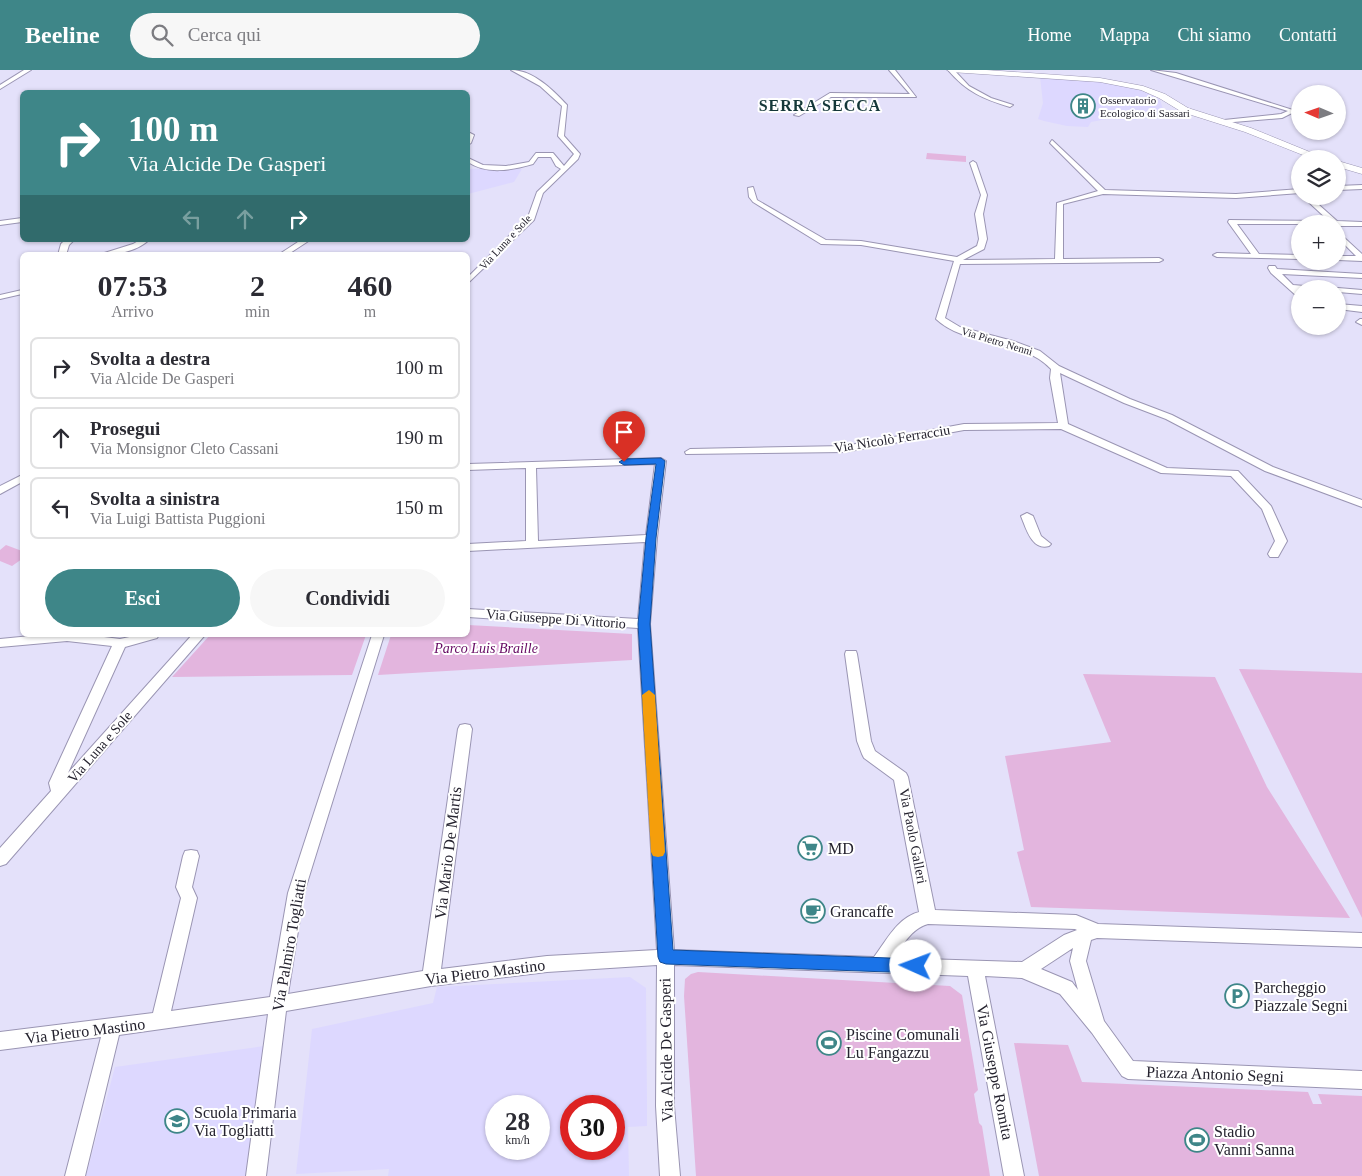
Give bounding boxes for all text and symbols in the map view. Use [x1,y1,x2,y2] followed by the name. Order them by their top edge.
[130,13,480,58] search box
[148,21,176,49] icon: search
[25,22,100,48] text: Beeline
[188,24,261,45] text: Cerca qui
[1028,25,1072,45] text: Home
[1100,25,1149,45] text: Mappa
[1177,25,1251,45] text: Chi siamo
[1279,25,1337,45] text: Contatti
[1291,85,1346,140] north arrow
[1291,85,1346,335] map controls
[1070,93,1096,119] building icon: Osservatorio Ecologico di Sassari
[1100,94,1190,119] place label: Osservatorio Ecologico di Sassari
[759,97,881,114] district label: SERRA SECCA
[45,110,110,175] icon: right
[128,110,218,149] text: 100 m
[1291,150,1346,205] button: layers
[128,151,326,176] text: Via Alcide De Gasperi
[178,205,206,233] icon: left
[231,205,259,233] icon: ahead
[284,205,312,233] icon: right
[477,212,534,272] street label: Via Luna e Sole
[1291,215,1346,270] button: +
[98,269,168,302] text: 07:53
[250,269,265,302] text: 2
[347,269,392,302] text: 460
[1291,280,1346,335] button: −
[111,303,154,320] text: Arrivo
[245,303,270,320] text: min
[364,303,376,320] text: m
[960,324,1034,358] street label: Via Pietro Nenni
[90,348,210,369] text: Svolta a destra
[47,354,75,382] icon: right
[395,357,443,378] text: 100 m
[90,370,234,387] text: Via Alcide De Gasperi
[603,411,645,462] pin
[90,418,160,439] text: Prosegui
[610,418,638,446] icon: arrive
[833,422,951,456] street label: Via Nicolò Ferracciu
[47,424,75,452] icon: ahead
[395,427,443,448] text: 190 m
[90,440,279,457] text: Via Monsignor Cleto Cassani
[90,488,220,509] text: Svolta a sinistra
[47,494,75,522] icon: left
[395,497,443,518] text: 150 m
[90,510,265,527] text: Via Luigi Battista Puggioni
[45,569,240,627] button: Esci
[250,569,445,627] button: Condividi
[486,607,626,631] street label: Via Giuseppe Di Vittorio
[433,641,538,656] park label: Parco Luis Braille
[65,708,135,786] street label: Via Luna e Sole
[431,786,465,920] street label: Via Mario De Martis
[896,787,930,885] street label: Via Paolo Galleri
[797,835,823,861] supermarket icon: MD
[828,840,854,857] place label: MD
[269,877,310,1013] street label: Via Palmiro Togliatti
[800,898,826,924] cafe icon: Grancaffe
[830,903,894,920] place label: Grancaffe
[889,939,941,991] position arrow
[424,956,546,988] street label: Via Pietro Mastino
[656,977,677,1122] street label: Via Alcide De Gasperi
[1254,979,1348,1015] place label: Parcheggio Piazzale Segni
[1224,983,1250,1009] parking icon: Parcheggio Piazzale Segni
[973,1003,1016,1141] street label: Via Giuseppe Romita
[24,1015,146,1047] street label: Via Pietro Mastino
[846,1026,960,1062] place label: Piscine Comunali Lu Fangazzu
[816,1030,842,1056] sports icon: Piscine Comunali Lu Fangazzu
[1146,1063,1285,1086] street label: Piazza Antonio Segni
[560,1095,625,1160] speed limit sign: 30
[194,1104,297,1140] place label: Scuola Primaria Via Togliatti
[164,1108,190,1134] school or university icon: Scuola Primaria Via Togliatti
[505,1108,530,1135] text: 28
[1214,1123,1294,1158] place label: Stadio Vanni Sanna
[1184,1127,1210,1153] sports icon: Stadio Vanni Sanna
[505,1133,530,1147] text: km/h

